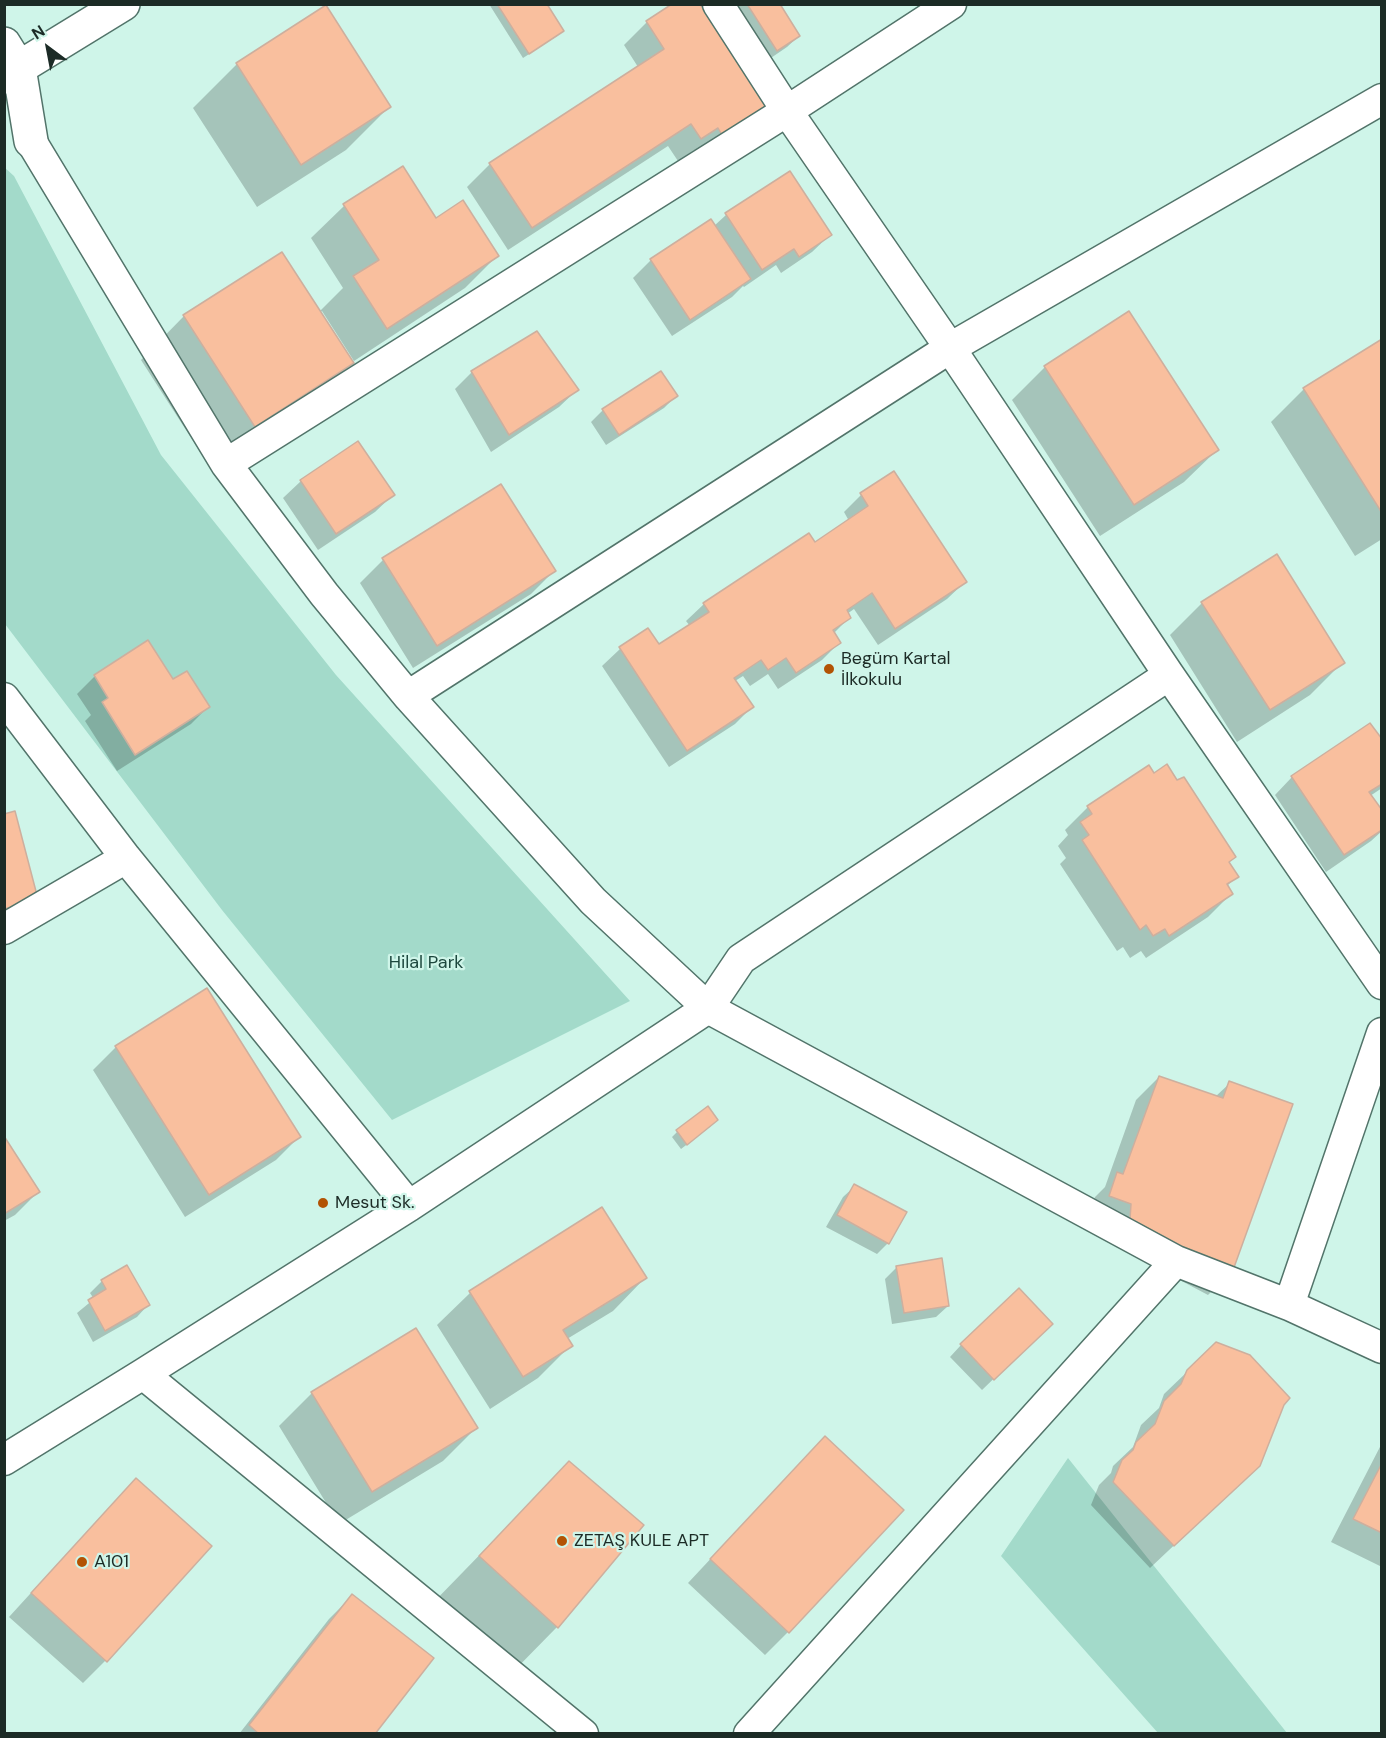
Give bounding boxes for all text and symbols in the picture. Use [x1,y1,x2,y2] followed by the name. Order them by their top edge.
[18,18,78,78] north arrow
[28,20,49,44] text: N
[841,648,951,690] place label: Begüm Kartal İlkokulu
[822,662,836,676] marker: Begüm Kartal İlkokulu
[389,952,463,974] park label: Hilal Park
[335,1192,415,1214] place label: Mesut Sk.
[316,1196,330,1210] marker: Mesut Sk.
[574,1530,709,1552] place label: ZETAŞ KULE APT
[555,1534,569,1548] marker: ZETAŞ KULE APT
[94,1551,129,1573] place label: A101
[75,1555,89,1569] marker: A101

